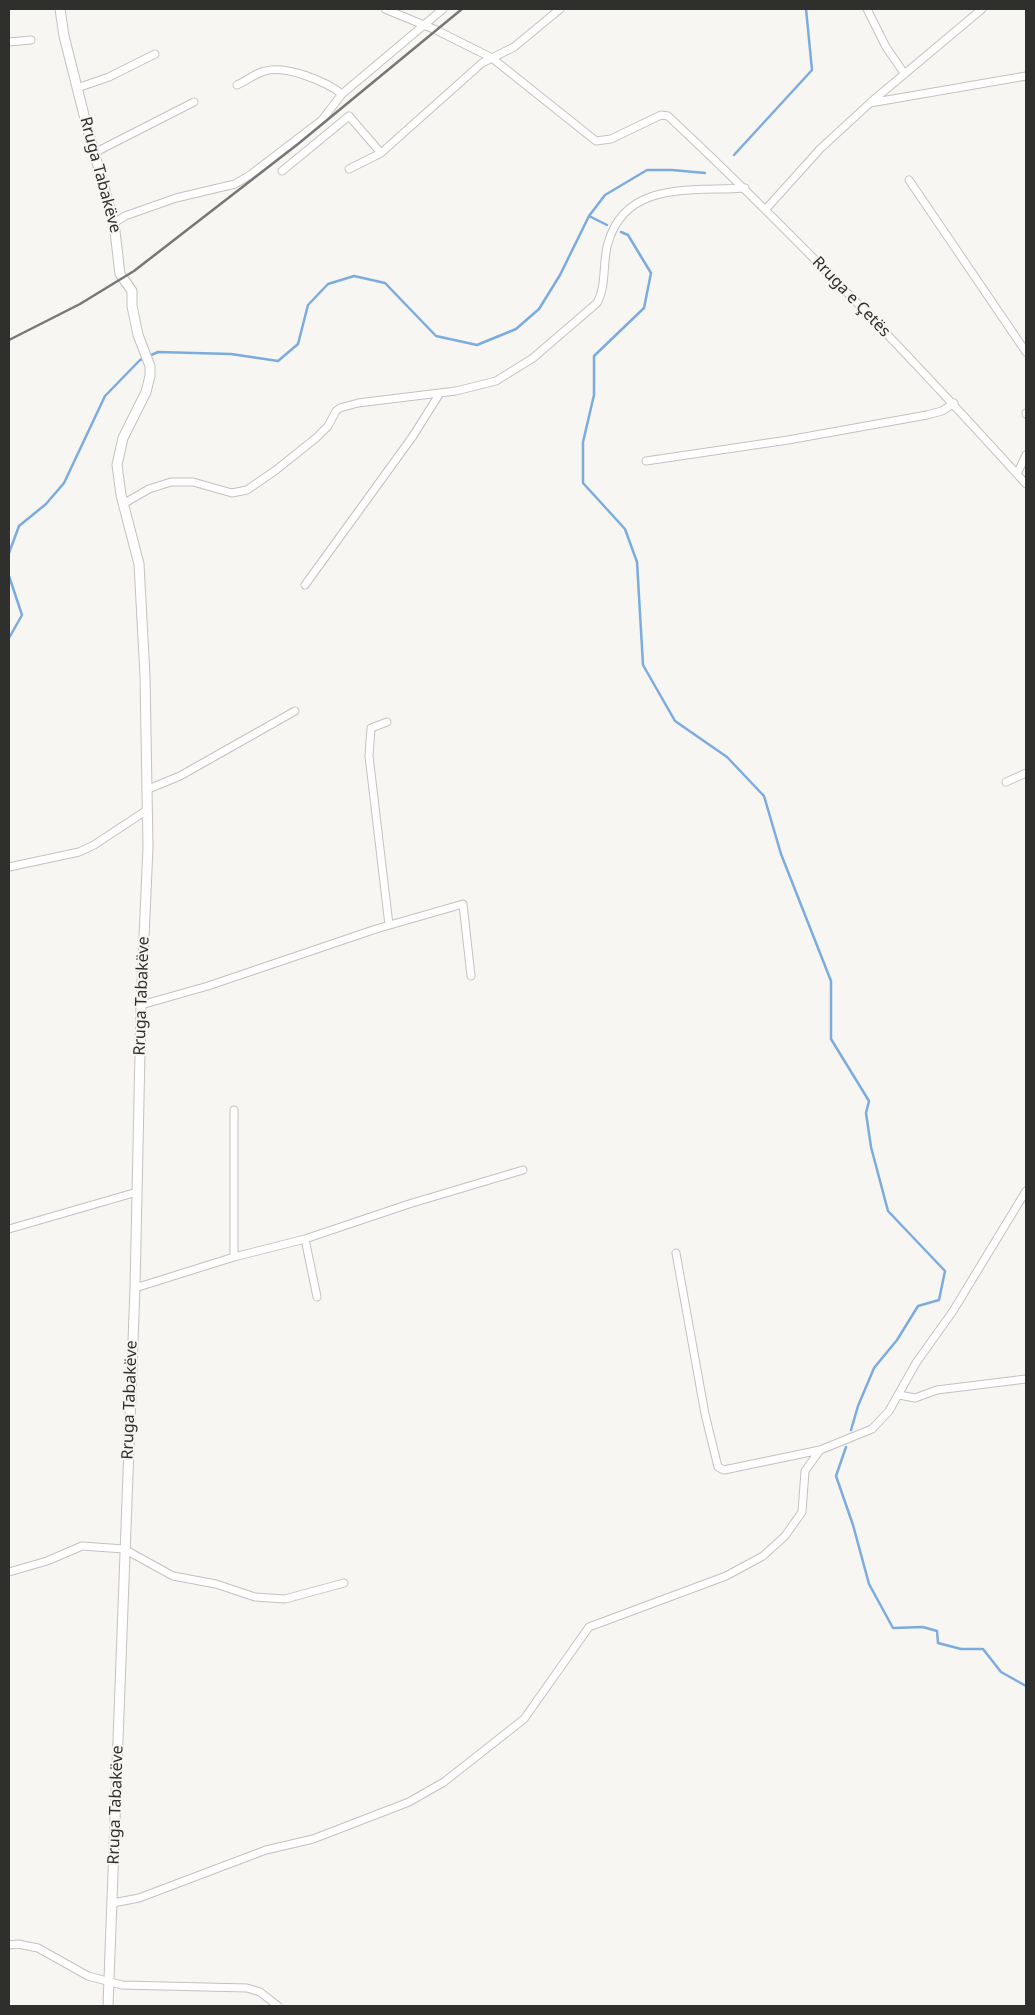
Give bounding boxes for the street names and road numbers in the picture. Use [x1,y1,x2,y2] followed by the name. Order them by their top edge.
[75,115,125,235] street label: Rruga Tabakëve
[808,253,894,341] street label: Rruga e Çetës
[130,936,154,1056] street label: Rruga Tabakëve
[118,1340,142,1460] street label: Rruga Tabakëve
[104,1745,128,1865] street label: Rruga Tabakëve

